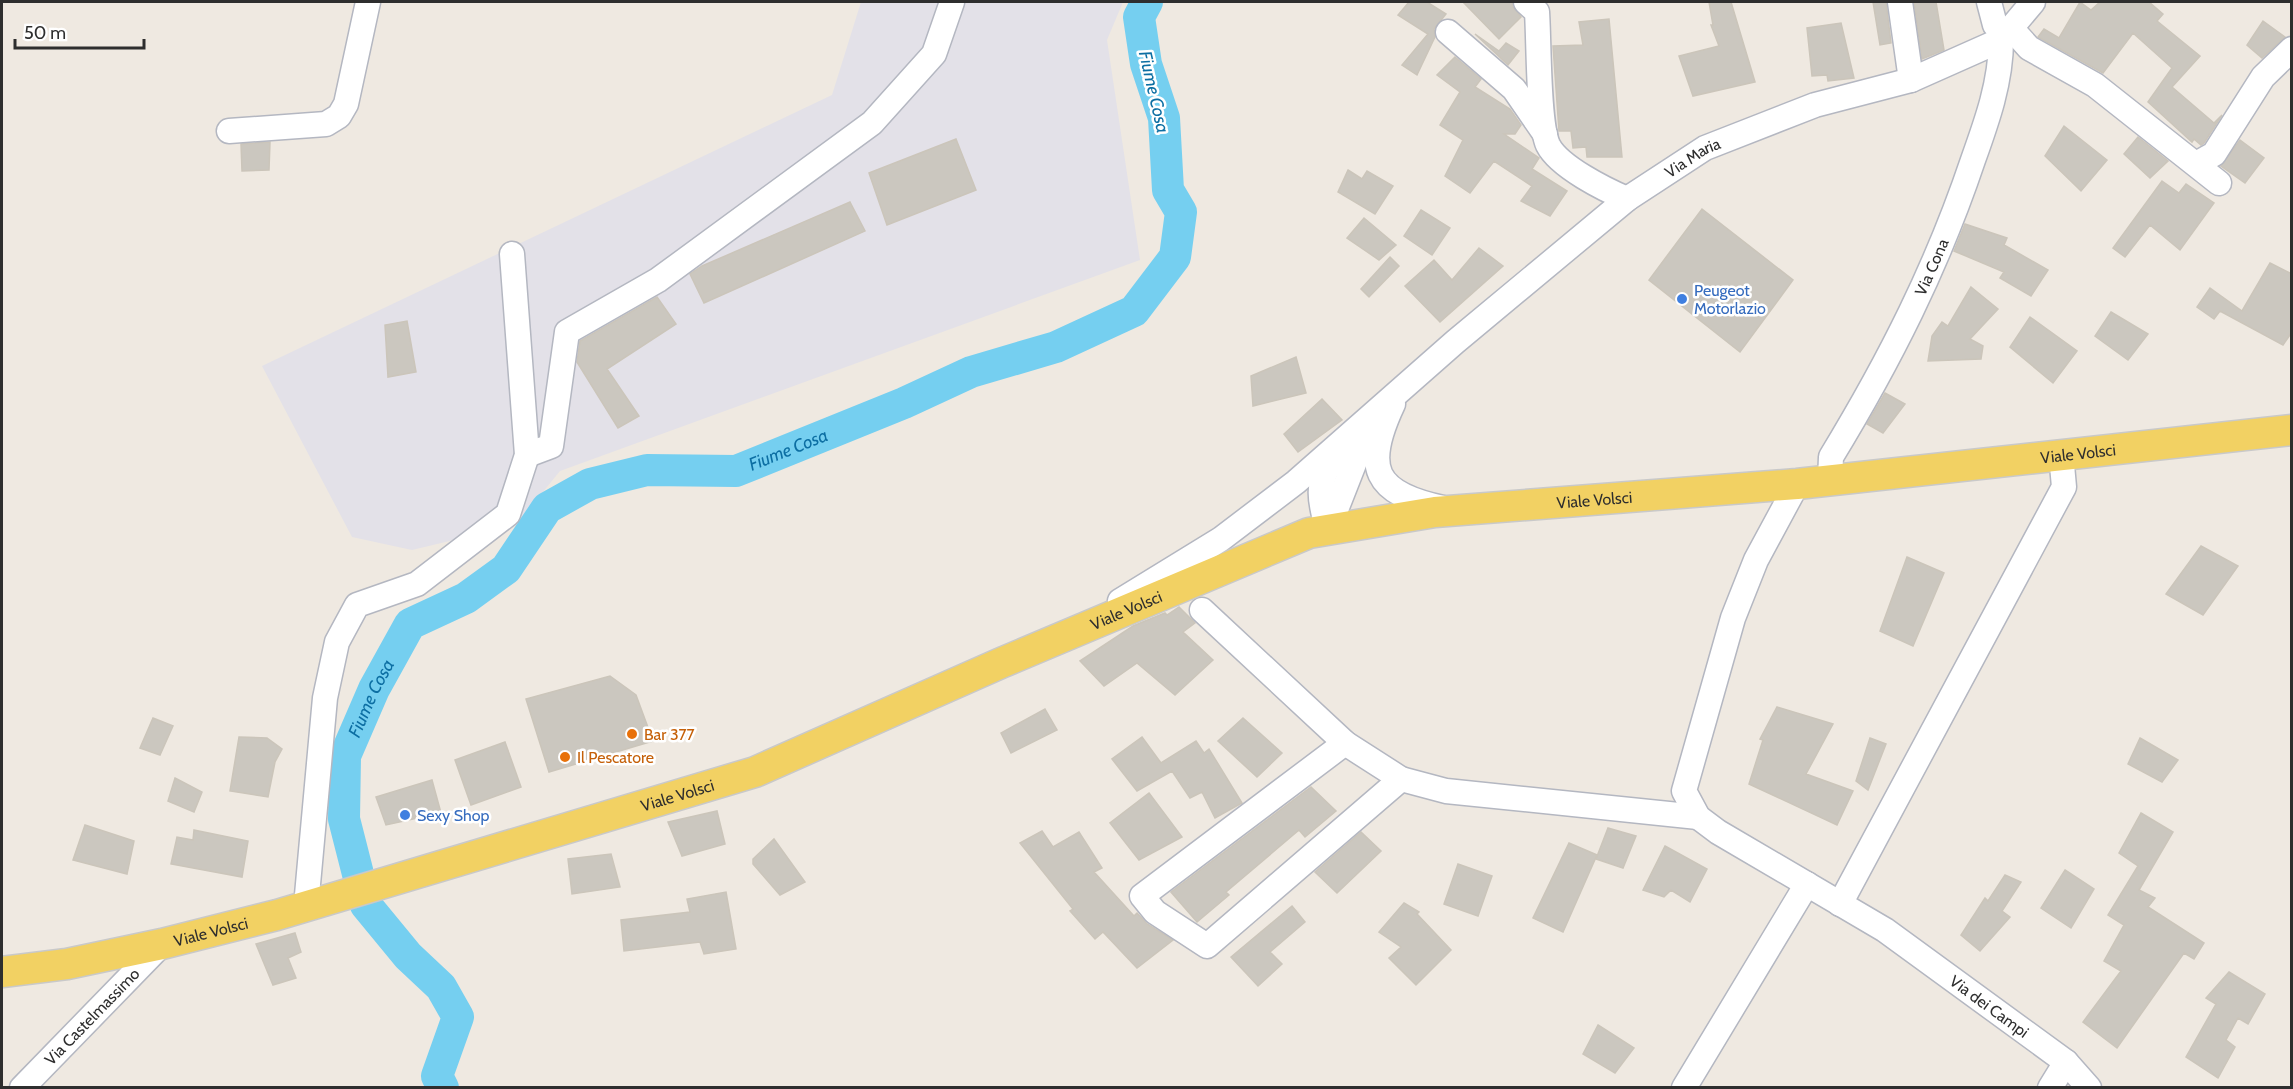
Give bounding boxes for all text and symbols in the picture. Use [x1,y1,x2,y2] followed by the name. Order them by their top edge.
[15,12,144,50] scale bar
[24,22,66,44] text: 50 m
[1134,49,1174,135] water label: Fiume Cosa
[1661,133,1723,181] street label: Via Maria
[1910,235,1952,299] street label: Via Cona
[1694,281,1766,318] place label: Peugeot Motorlazio
[1675,292,1689,306] marker: Peugeot Motorlazio
[745,424,831,476] water label: Fiume Cosa
[2039,440,2117,467] street label: Viale Volsci
[1556,487,1633,512] street label: Viale Volsci
[1088,587,1165,634] street label: Viale Volsci
[343,656,399,741] water label: Fiume Cosa
[644,725,695,744] place label: Bar 377
[625,727,639,741] marker: Bar 377
[577,748,654,767] place label: Il Pescatore
[558,750,572,764] marker: Il Pescatore
[638,775,716,815] street label: Viale Volsci
[417,806,489,825] place label: Sexy Shop
[398,808,412,822] marker: Sexy Shop
[172,913,250,950] street label: Viale Volsci
[40,964,143,1069] street label: Via Castelmassimo
[1946,971,2033,1041] street label: Via dei Campi

